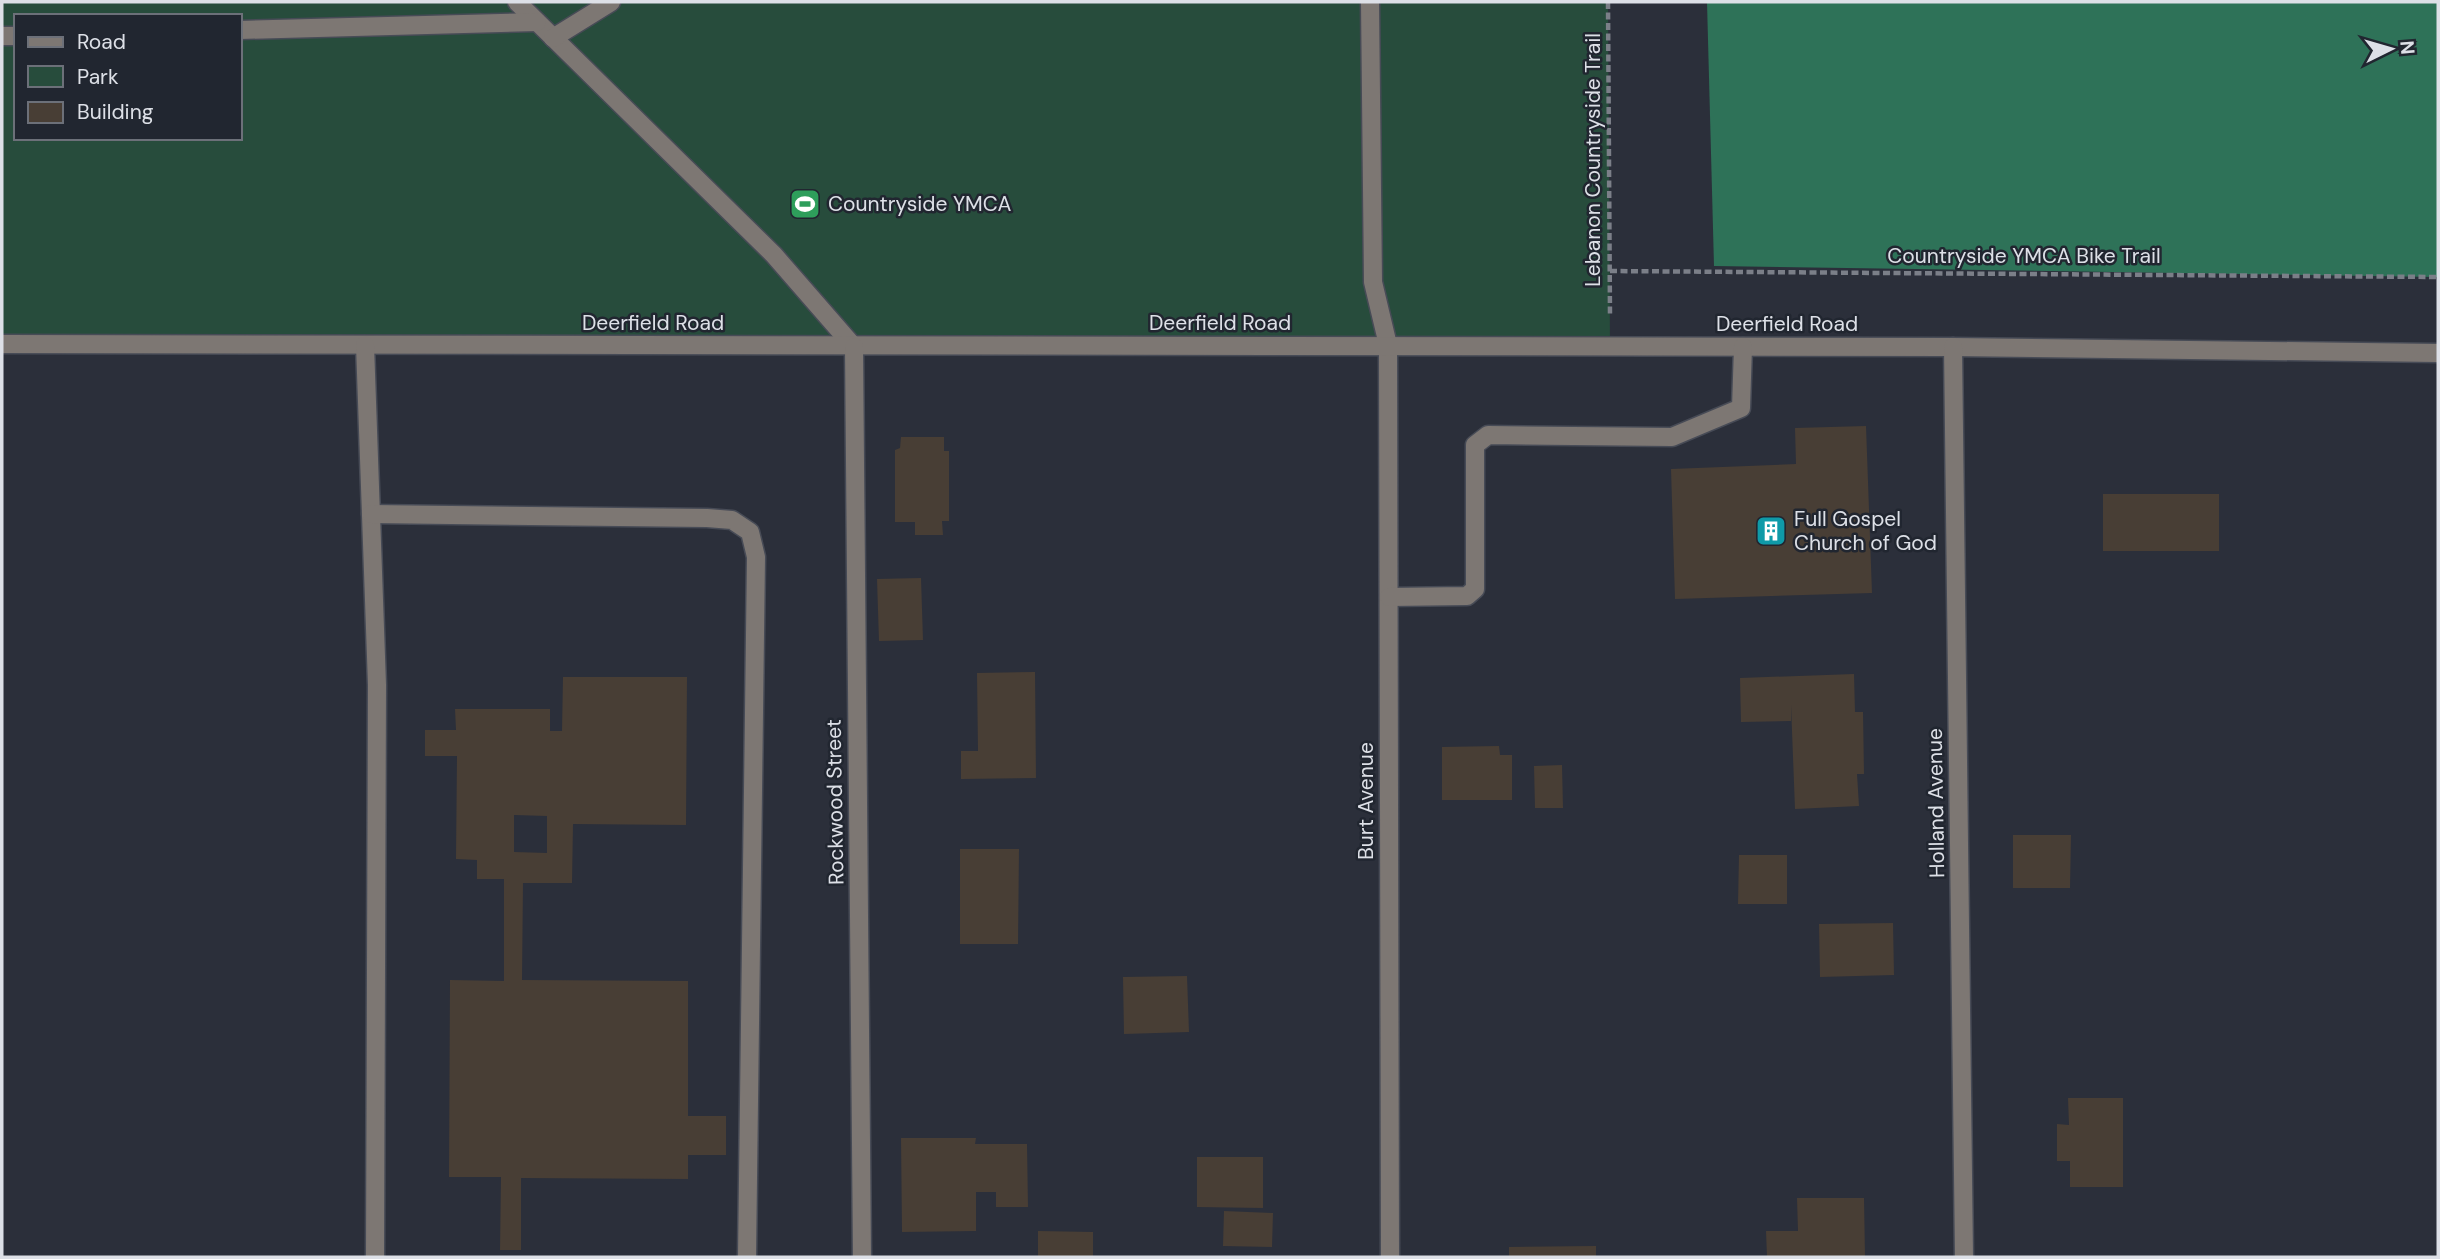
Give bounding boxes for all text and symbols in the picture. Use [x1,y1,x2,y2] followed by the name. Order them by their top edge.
[14,14,242,140] legend
[2356,14,2426,84] north arrow
[77,28,126,56] text: Road
[1579,33,1607,287] street label: Lebanon Countryside Trail
[2394,40,2420,56] text: N
[77,63,119,91] text: Park
[77,98,154,126] text: Building
[788,187,822,221] sports icon: Countryside YMCA
[828,190,1011,218] place label: Countryside YMCA
[1887,242,2161,270] street label: Countryside YMCA Bike Trail
[582,309,724,337] street label: Deerfield Road
[1149,309,1291,337] street label: Deerfield Road
[1716,310,1858,338] street label: Deerfield Road
[1794,505,1937,557] place label: Full Gospel Church of God
[1754,514,1788,548] building icon: Full Gospel Church of God
[820,719,850,885] street label: Rockwood Street
[1921,728,1951,878] street label: Holland Avenue
[1352,742,1380,860] street label: Burt Avenue

